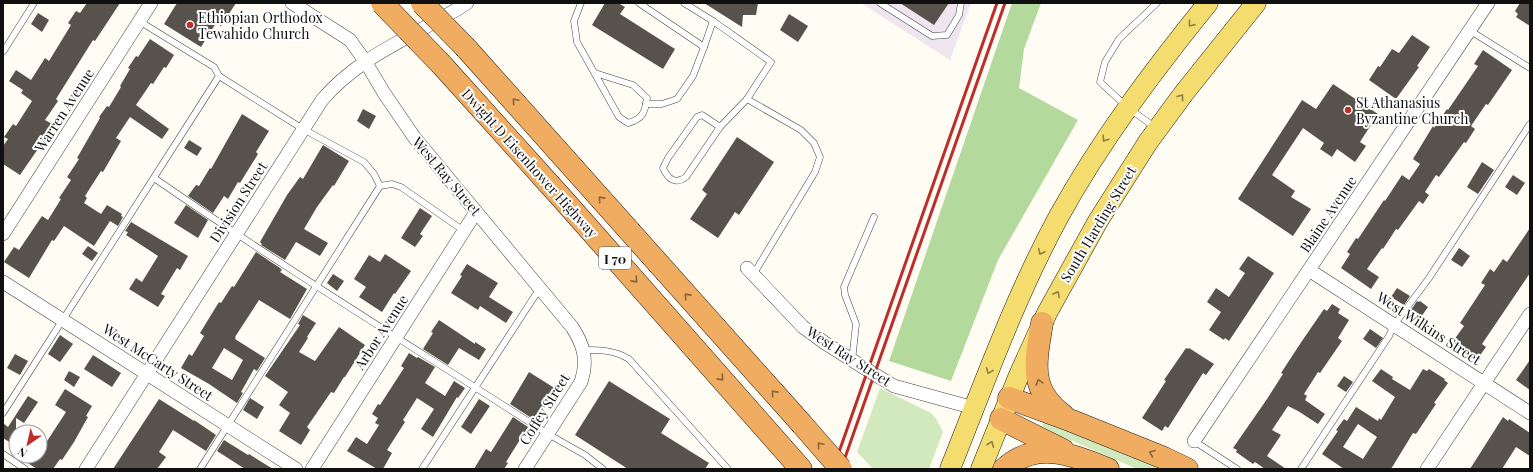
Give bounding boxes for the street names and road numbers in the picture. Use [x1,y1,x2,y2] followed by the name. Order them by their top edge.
[29,65,98,156] street label: Warren Avenue
[458,84,602,242] street label: Dwight D Eisenhower Highway
[408,132,486,220] street label: West Ray Street
[205,157,272,246] street label: Division Street
[1056,161,1141,286] street label: South Harding Street
[1295,172,1361,256] street label: Blaine Avenue
[599,247,631,269] road number: I 70
[1372,287,1486,369] street label: West Wilkins Street
[349,291,412,374] street label: Arbor Avenue
[98,319,218,405] street label: West McCarty Street
[802,321,896,391] street label: West Ray Street
[515,369,574,448] street label: Coffey Street

